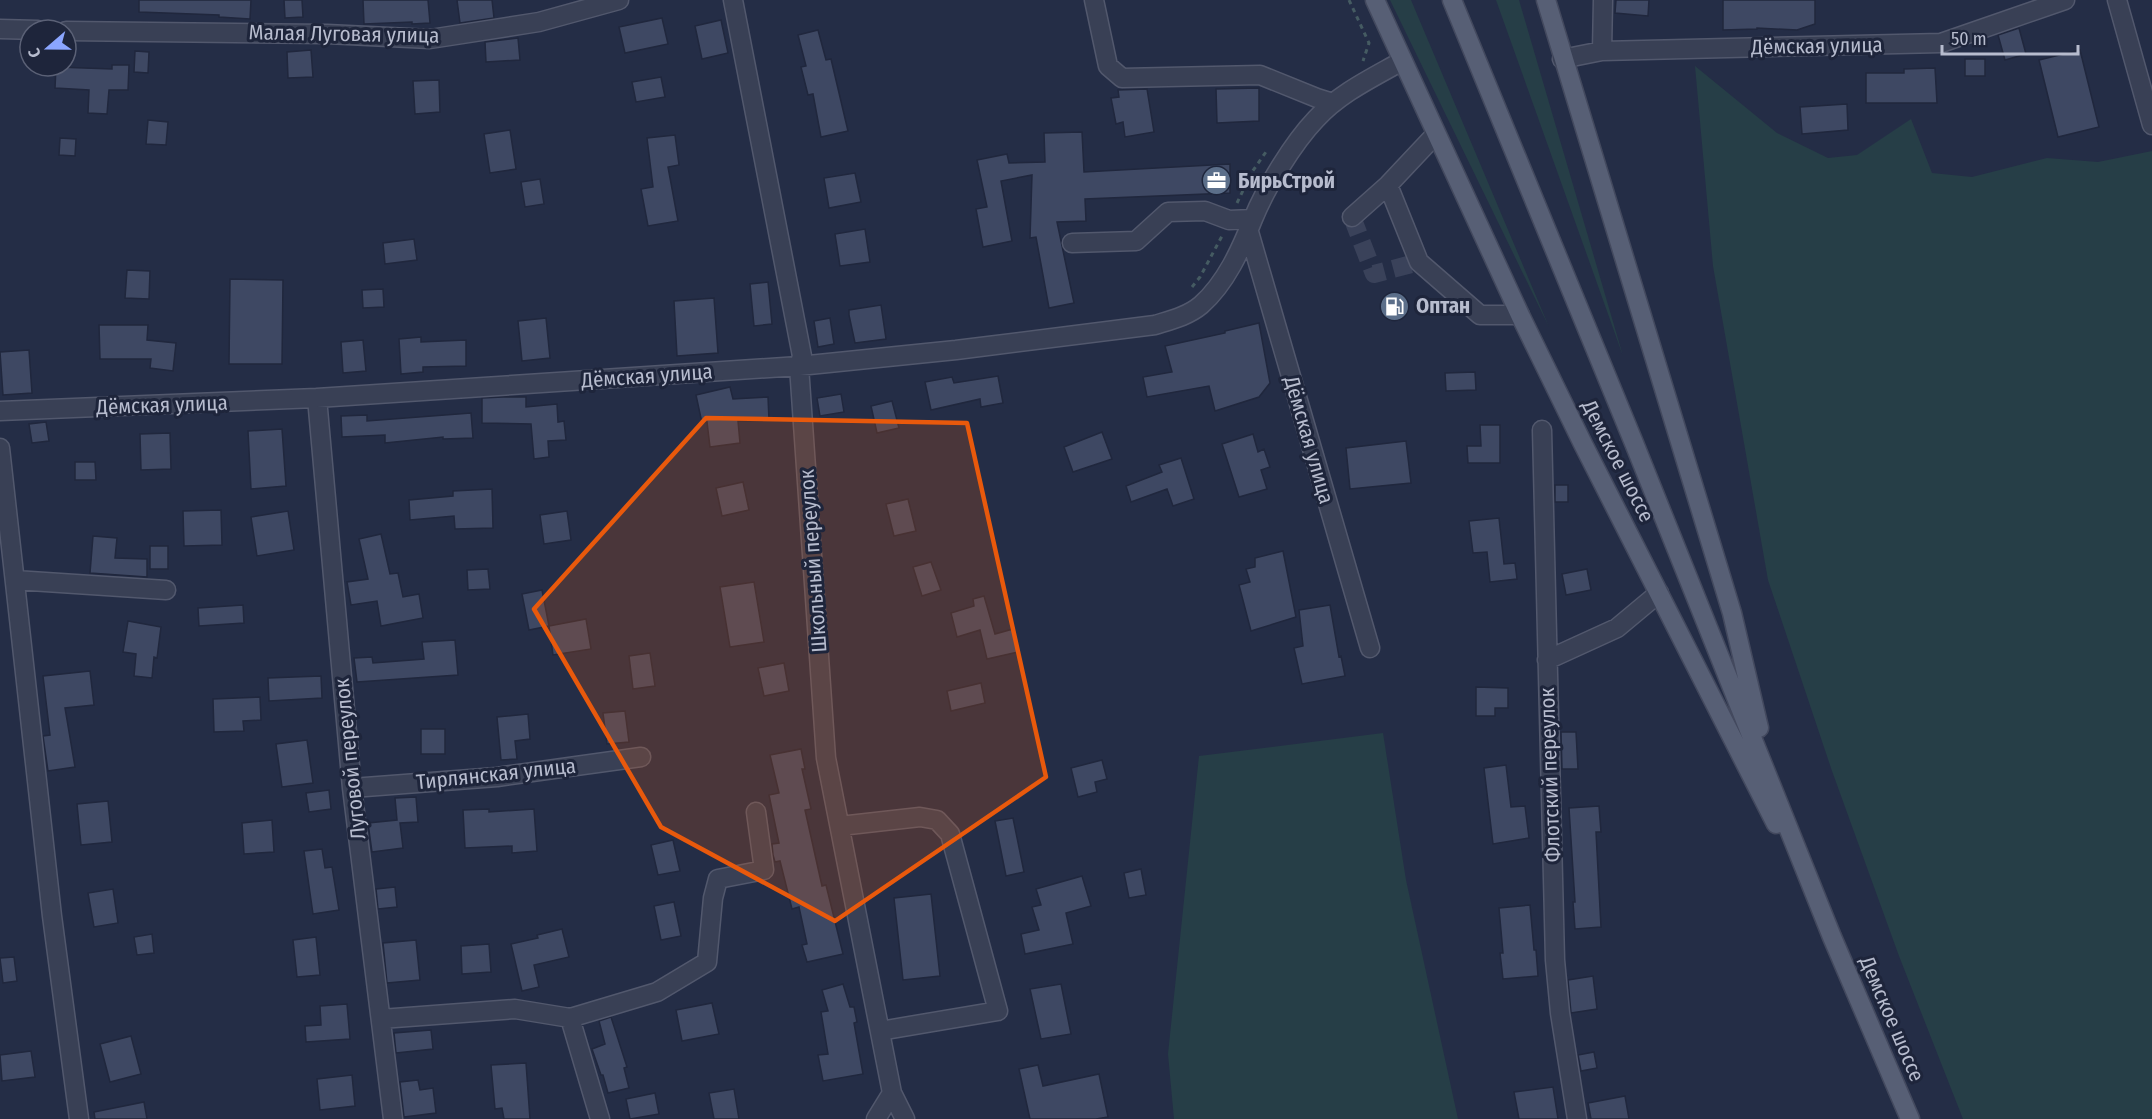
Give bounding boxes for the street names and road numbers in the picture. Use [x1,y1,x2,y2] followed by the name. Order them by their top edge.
[248,19,440,49] street label: Малая Луговая улица
[1750,32,1883,60] street label: Дёмская улица
[579,358,714,394] street label: Дёмская улица
[1278,372,1340,507] street label: Дёмская улица
[95,390,228,420] street label: Дёмская улица
[1576,395,1660,526] street label: Демское шоссе
[794,468,832,653] street label: Школьный переулок
[329,677,371,841] street label: Луговой переулок
[1534,687,1566,863] street label: Флотский переулок
[415,753,577,795] street label: Тирлянская улица
[1854,952,1930,1085] street label: Демское шоссе

